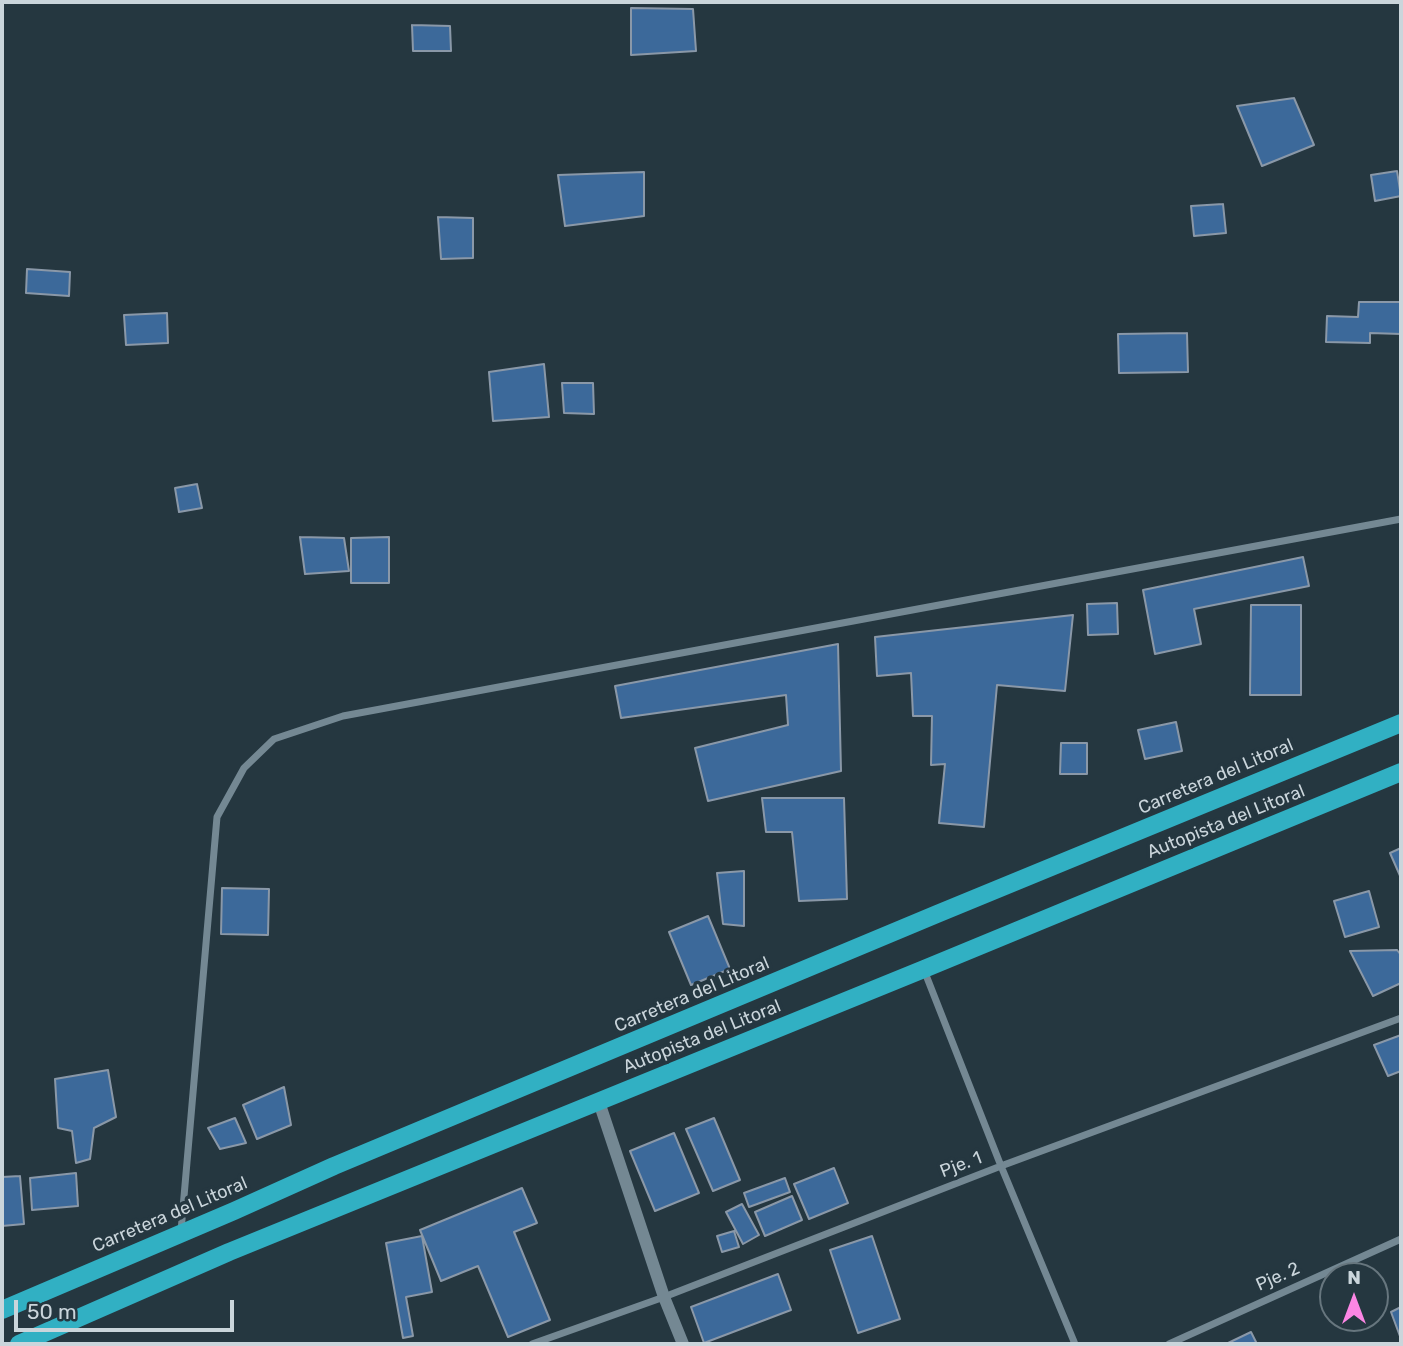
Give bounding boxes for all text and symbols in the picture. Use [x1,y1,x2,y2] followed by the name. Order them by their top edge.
[1135,735,1297,819] street label: Carretera del Litoral
[1144,780,1308,864] street label: Autopista del Litoral
[611,953,773,1037] street label: Carretera del Litoral
[620,995,784,1079] street label: Autopista del Litoral
[937,1147,985,1183] street label: Pje. 1
[89,1173,251,1257] street label: Carretera del Litoral
[1253,1258,1303,1296] street label: Pje. 2
[1319,1262,1389,1332] north arrow
[1347,1266,1361,1289] text: N
[18,1286,238,1330] scale bar
[27,1299,77,1324] text: 50 m

